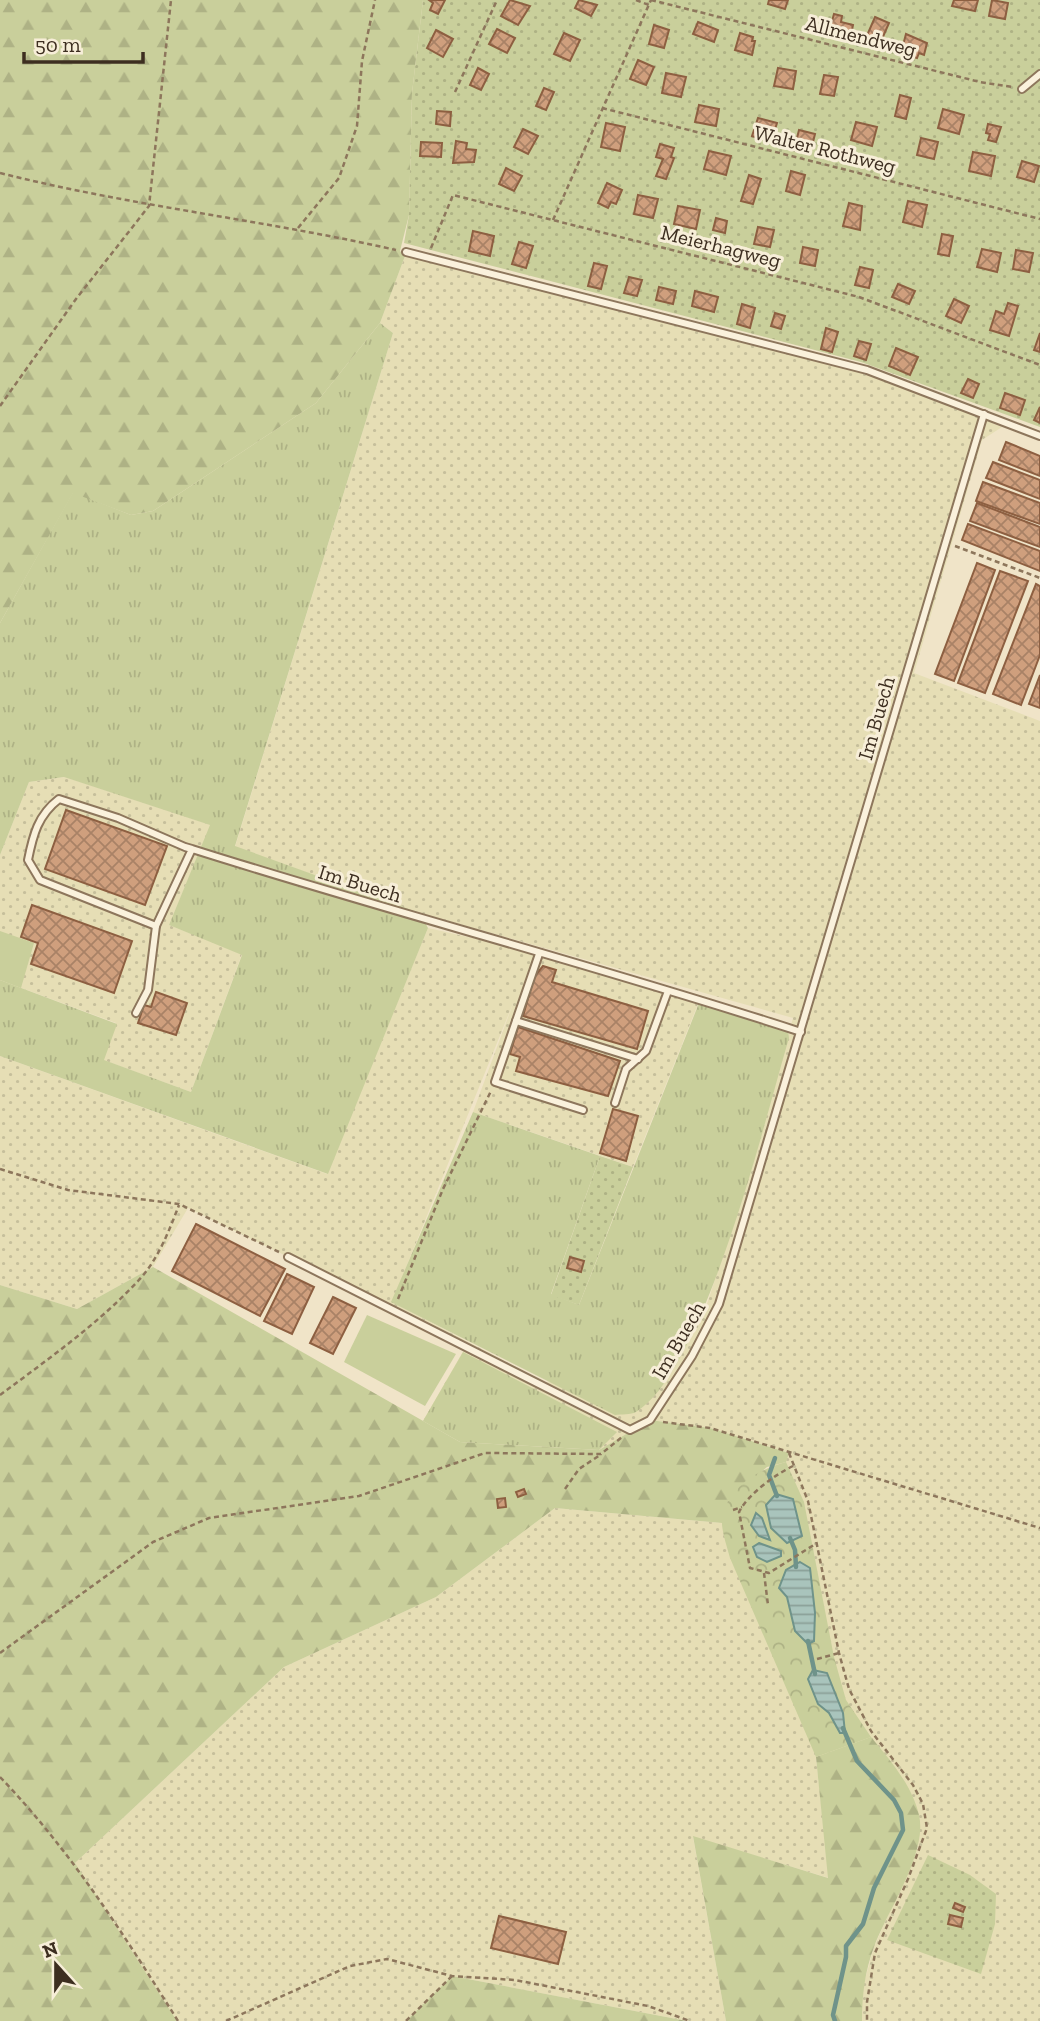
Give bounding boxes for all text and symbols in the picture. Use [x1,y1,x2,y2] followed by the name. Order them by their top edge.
[803,10,920,62] street label: Allmendweg
[24,21,144,65] scale bar
[35,32,81,57] text: 50 m
[752,119,899,179] street label: Walter Rothweg
[658,219,784,273] street label: Meierhagweg
[852,673,900,763] street label: Im Buech
[315,859,405,908] street label: Im Buech
[646,1297,710,1383] street label: Im Buech
[21,1930,91,2000] north arrow
[39,1936,61,1963] text: N

